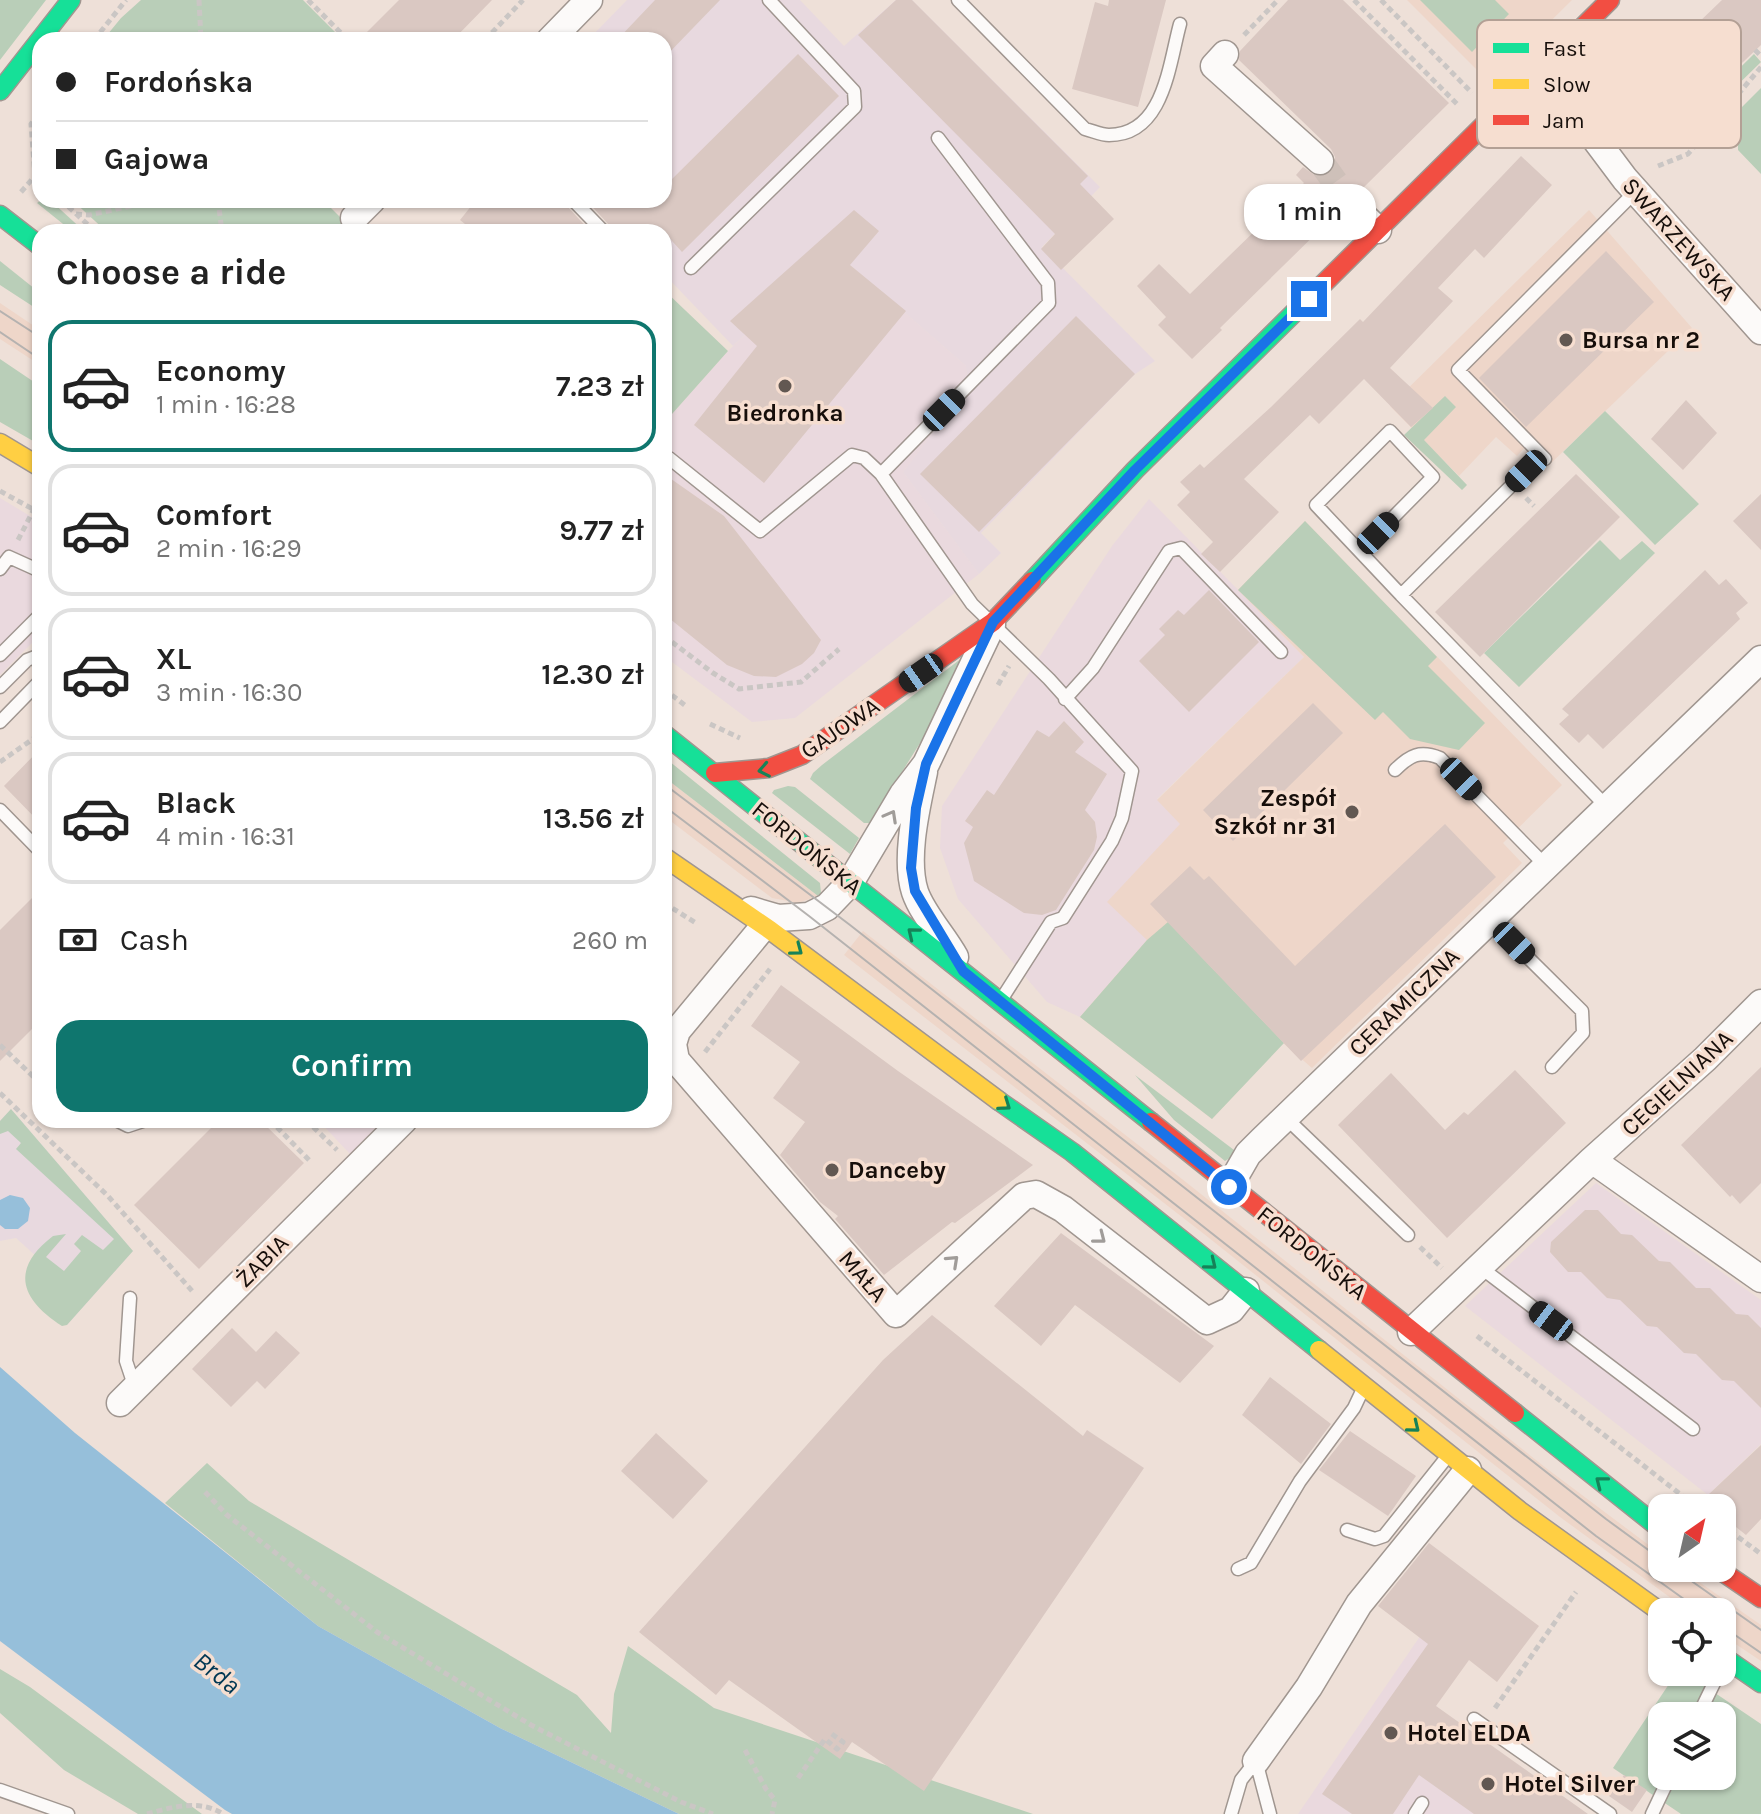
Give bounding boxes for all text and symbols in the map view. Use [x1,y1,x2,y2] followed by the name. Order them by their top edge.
[1477,20,1741,148] legend
[1543,36,1586,62] text: Fast
[104,64,253,100] text: Fordońska
[1543,72,1590,98] text: Slow
[1543,108,1585,134] text: Jam
[104,141,209,177] text: Gajowa
[1617,172,1742,306] street label: SWARZEWSKA
[1243,183,1375,239] callout: 1 min
[1278,196,1342,227] text: 1 min
[56,251,286,293] text: Choose a ride
[1291,281,1327,317] route end
[1582,326,1700,354] place label: Bursa nr 2
[1557,331,1575,349] marker: Bursa nr 2
[60,350,132,422] icon: car
[156,353,286,389] text: Economy
[556,368,644,404] text: 7.23 zł
[776,377,794,395] marker: Biedronka
[919,385,969,435] car
[156,389,296,420] text: 1 min · 16:28
[726,399,844,427] place label: Biedronka
[1501,446,1551,496] car
[60,494,132,566] icon: car
[156,497,272,533] text: Comfort
[1353,508,1403,558] car
[559,512,644,548] text: 9.77 zł
[156,533,302,564] text: 2 min · 16:29
[60,638,132,710] icon: car
[156,641,191,677] text: XL
[894,649,948,697] car
[541,656,644,692] text: 12.30 zł
[156,677,303,708] text: 3 min · 16:30
[795,691,885,764] street label: GAJOWA
[1436,753,1486,805] car
[758,761,771,778] one-way arrow
[60,782,132,854] icon: car
[1214,784,1337,840] place label: Zespół Szkół nr 31
[156,785,236,821] text: Black
[746,794,868,901] street label: FORDOŃSKA
[543,800,644,836] text: 13.56 zł
[1343,803,1361,821] marker: Zespół Szkół nr 31
[881,810,896,824] one-way arrow
[156,821,295,852] text: 4 min · 16:31
[56,918,100,962] icon: cash
[1489,918,1539,968] car
[120,922,189,958] text: Cash
[572,925,648,956] text: 260 m
[908,928,922,943] one-way arrow
[788,940,803,954] one-way arrow
[1343,942,1465,1062] street label: CERAMICZNA
[56,1020,648,1112] button: Confirm
[1615,1024,1739,1142] street label: CEGIELNIANA
[997,1095,1011,1110] one-way arrow
[848,1156,946,1184] place label: Danceby
[823,1161,841,1179] marker: Danceby
[1211,1169,1247,1205] route start
[1251,1199,1373,1306] street label: FORDOŃSKA
[1091,1228,1106,1242] one-way arrow
[230,1229,294,1293] street label: ŻABIA
[833,1245,893,1308] street label: MAŁA
[1202,1254,1217,1268] one-way arrow
[944,1257,959,1271] one-way arrow
[1525,1297,1577,1345] car
[1405,1417,1420,1431] one-way arrow
[1596,1477,1610,1492] one-way arrow
[1648,1494,1736,1582] north arrow
[1648,1494,1736,1790] map controls
[1648,1598,1736,1686] button: locate
[188,1645,246,1701] water label: Brda
[1648,1702,1736,1790] button: layers
[1407,1719,1531,1747] place label: Hotel ELDA
[1382,1724,1400,1742] marker: Hotel ELDA
[1504,1770,1636,1798] place label: Hotel Silver
[1479,1775,1497,1793] marker: Hotel Silver

